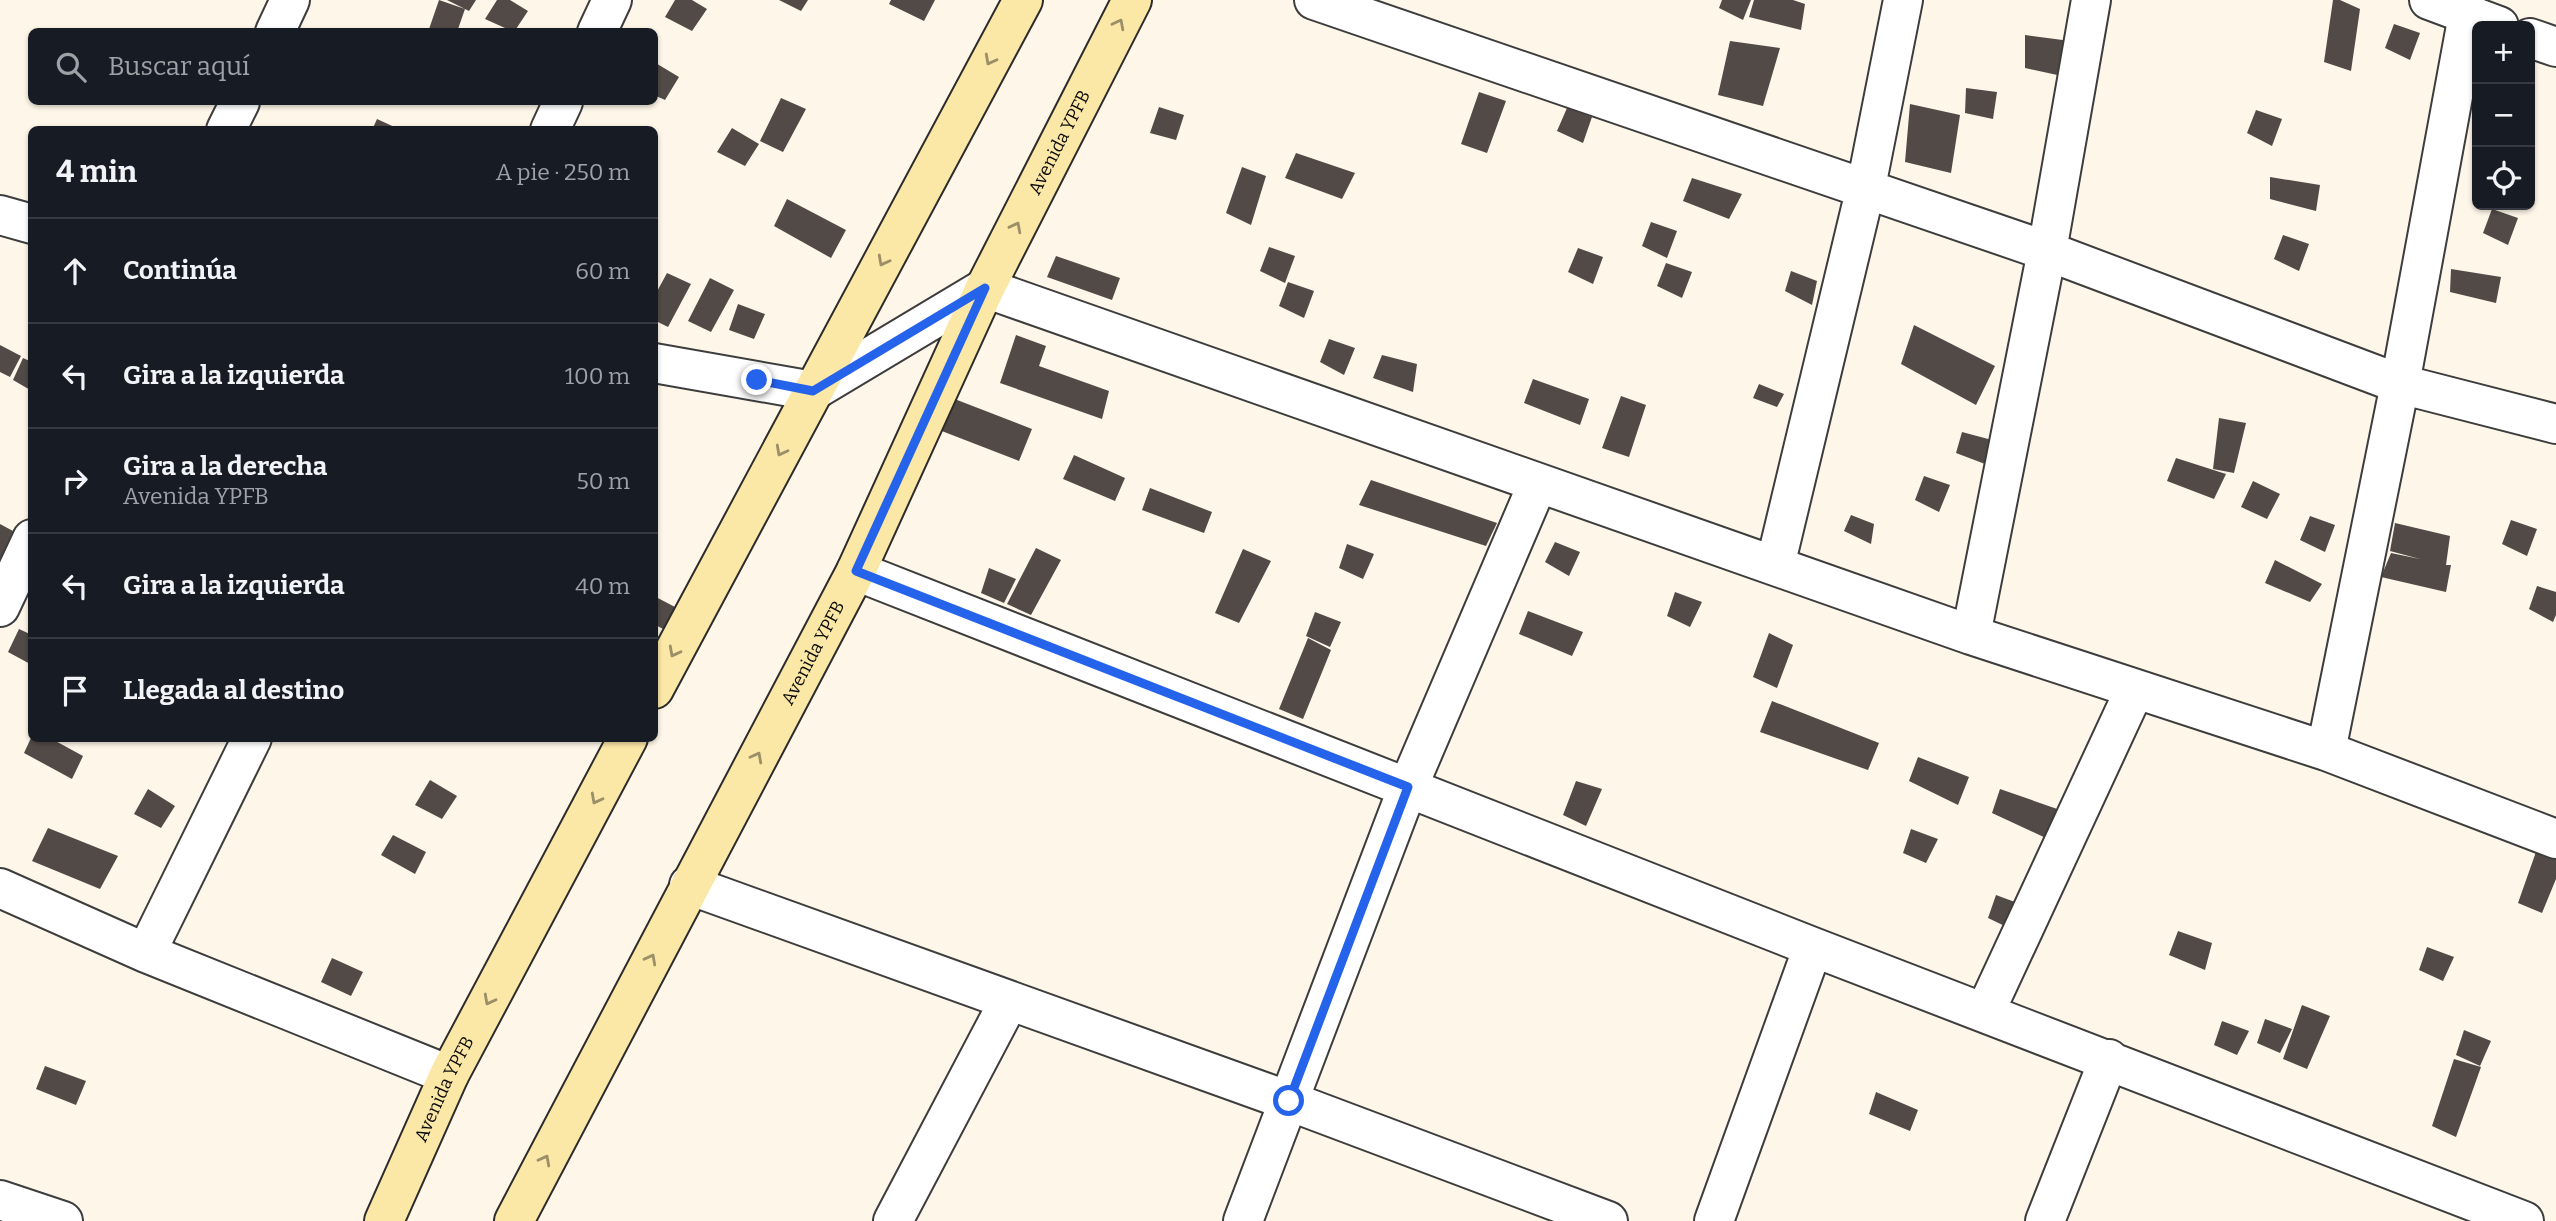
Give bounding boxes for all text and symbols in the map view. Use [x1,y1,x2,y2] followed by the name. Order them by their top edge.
[1111,19,1125,31] one-way arrow
[2472,21,2535,210] map controls
[2472,21,2535,84] button: +
[28,28,658,105] search box
[52,48,90,86] icon: search
[108,51,250,82] text: Buscar aquí
[985,53,999,65] one-way arrow
[2472,84,2535,147] button: −
[1024,86,1095,198] street label: Avenida YPFB
[2472,147,2535,210] button: locate
[56,154,137,190] text: 4 min
[496,158,630,186] text: A pie · 250 m
[1007,222,1021,234] one-way arrow
[56,252,94,290] icon: ahead
[878,253,891,266] one-way arrow
[123,255,237,286] text: Continúa
[575,257,630,285] text: 60 m
[56,357,94,395] icon: left
[123,360,345,391] text: Gira a la izquierda
[565,362,630,390] text: 100 m
[741,364,772,395] route end
[776,444,789,456] one-way arrow
[123,451,327,482] text: Gira a la derecha
[56,462,94,500] icon: right
[576,467,630,495] text: 50 m
[123,482,269,510] text: Avenida YPFB
[56,567,94,605] icon: left
[123,570,345,601] text: Gira a la izquierda
[575,572,630,600] text: 40 m
[777,597,849,709] street label: Avenida YPFB
[669,644,682,657] one-way arrow
[56,672,94,710] icon: arrive
[123,675,344,706] text: Llegada al destino
[748,752,762,765] one-way arrow
[591,792,604,804] one-way arrow
[642,954,656,966] one-way arrow
[484,992,497,1005] one-way arrow
[410,1032,479,1145] street label: Avenida YPFB
[1273,1085,1304,1116] route start
[537,1155,551,1168] one-way arrow

